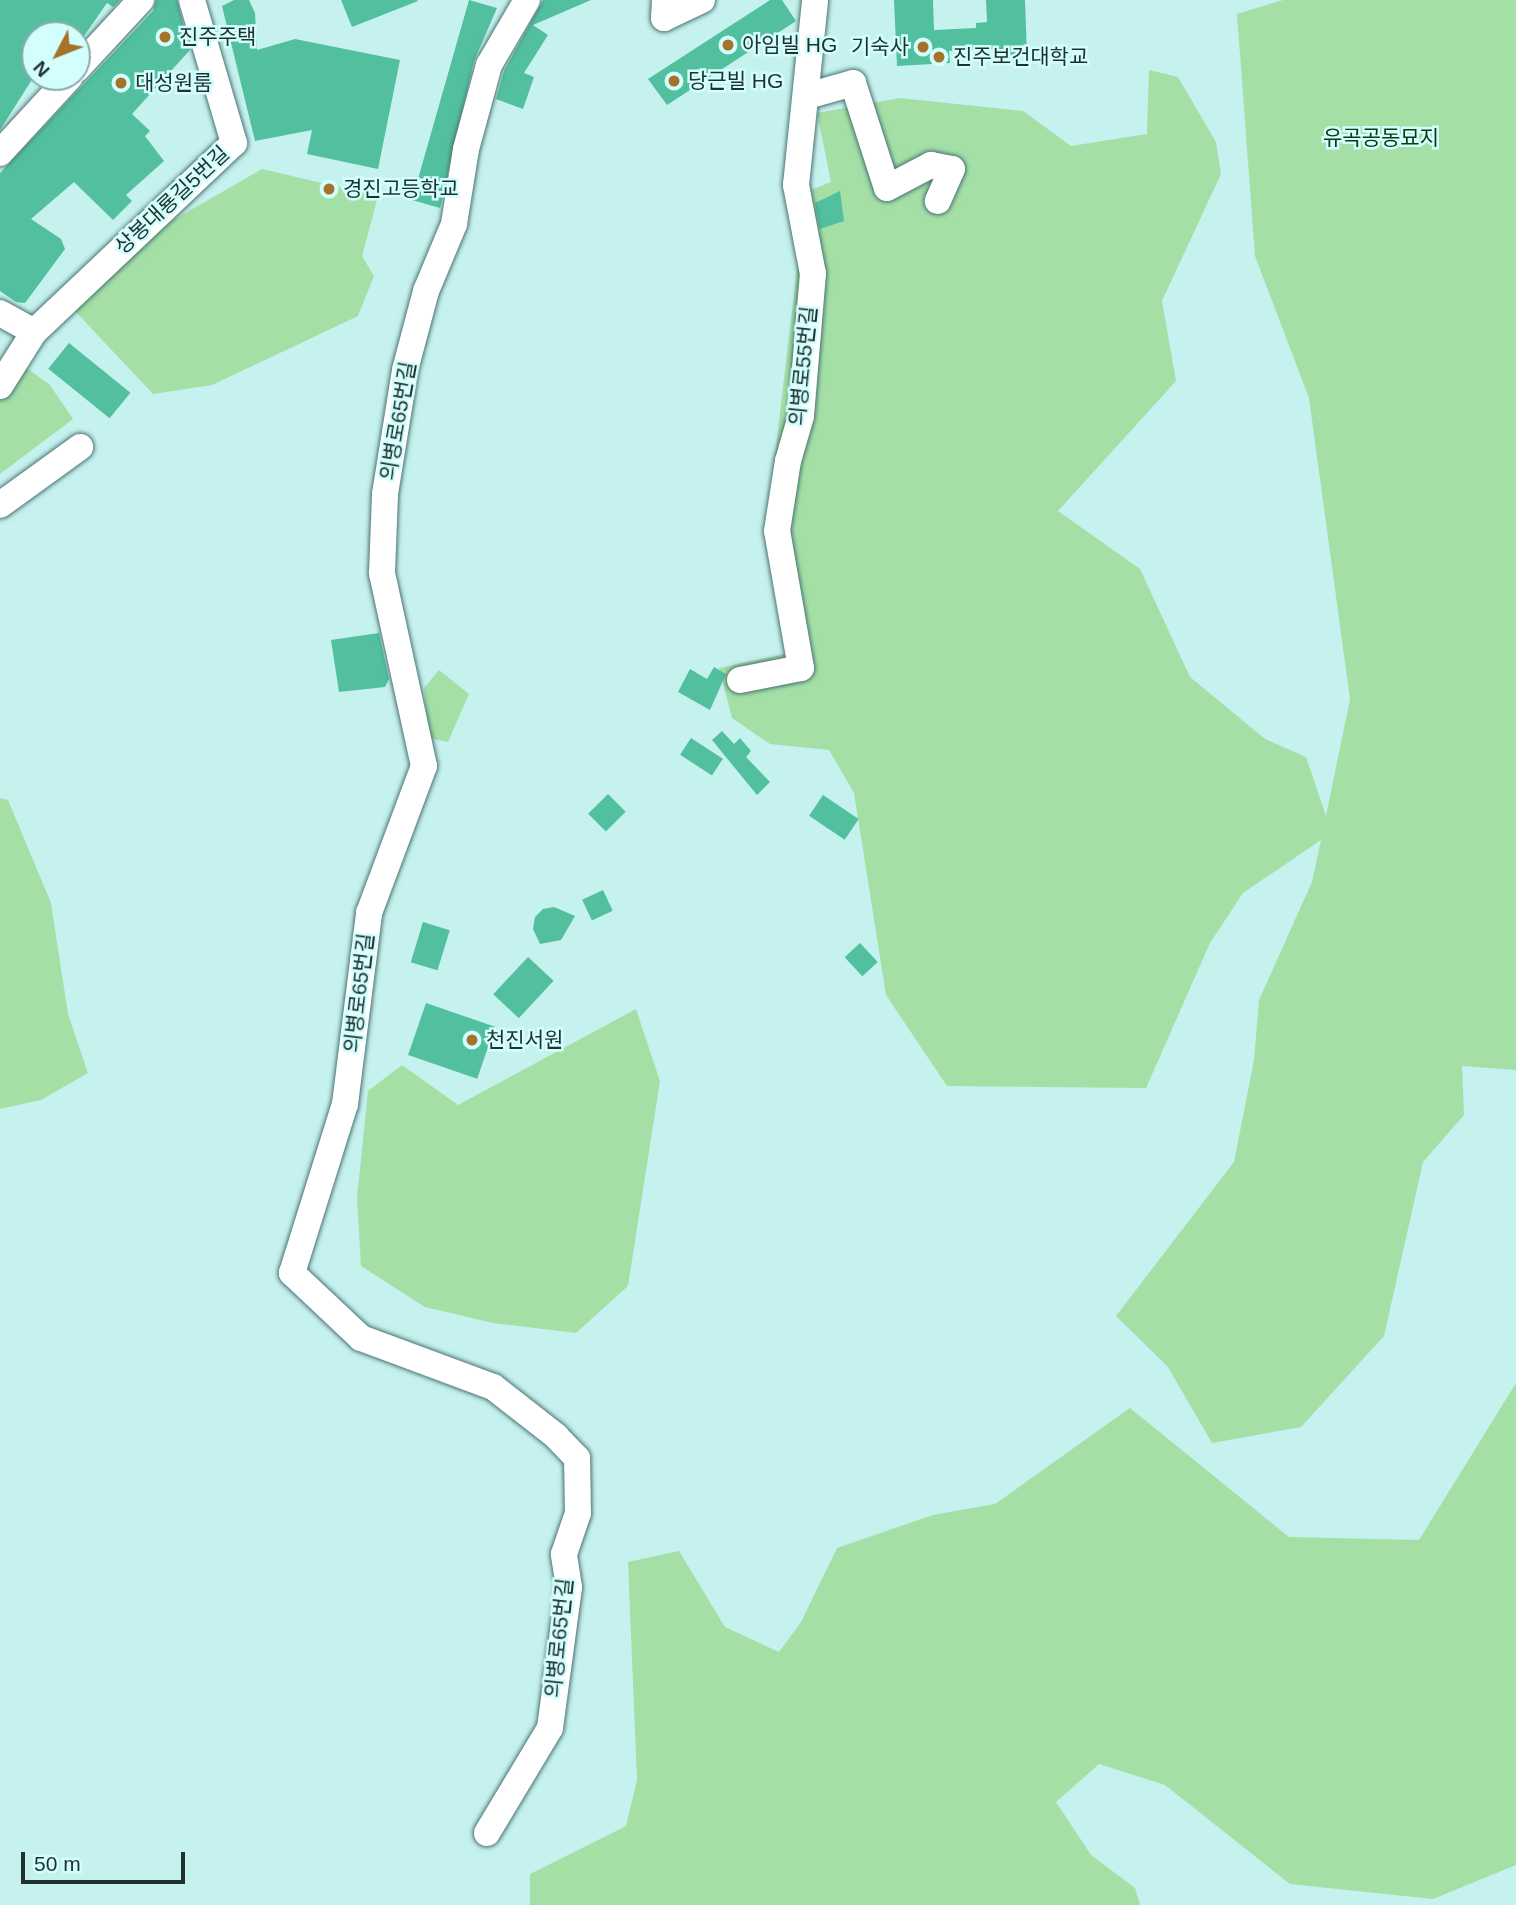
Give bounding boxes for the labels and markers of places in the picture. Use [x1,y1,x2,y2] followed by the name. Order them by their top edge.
[179,24,256,50] place label: 진주주택
[157,29,173,45] marker: 진주주택
[742,32,837,58] place label: 아임빌 HG
[851,34,909,60] place label: 기숙사
[720,37,736,53] marker: 아임빌 HG
[915,39,931,55] marker: 기숙사
[953,44,1088,70] place label: 진주보건대학교
[931,49,947,65] marker: 진주보건대학교
[688,68,783,94] place label: 당근빌 HG
[135,70,212,96] place label: 대성원룸
[666,73,682,89] marker: 당근빌 HG
[113,75,129,91] marker: 대성원룸
[343,176,459,202] place label: 경진고등학교
[321,181,337,197] marker: 경진고등학교
[486,1027,563,1053] place label: 천진서원
[464,1032,480,1048] marker: 천진서원

